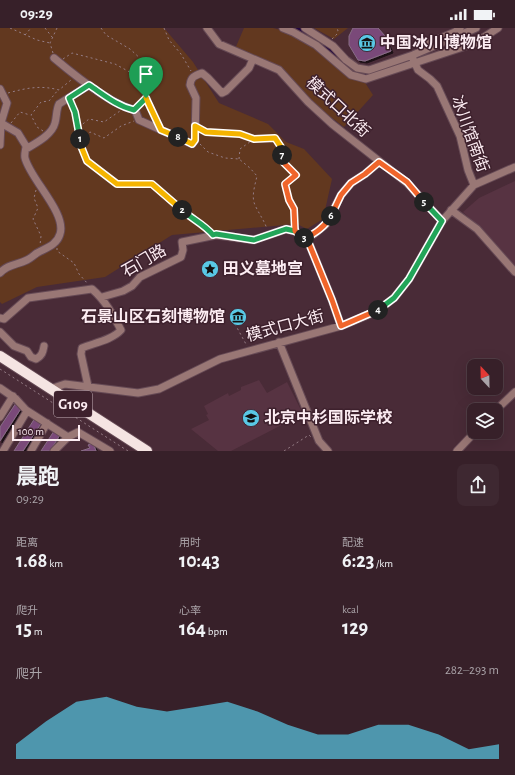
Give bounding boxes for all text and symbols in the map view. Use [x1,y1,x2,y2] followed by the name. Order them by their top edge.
[20,6,53,21] text: 09:29
[357,33,377,53] museum icon: 中国冰川博物馆
[380,33,492,51] place label: 中国冰川博物馆
[129,57,163,98] pin
[135,63,157,85] icon: arrive
[303,73,373,140] street label: 模式口北街
[449,93,492,174] street label: 冰川馆南街
[168,127,188,147] pin: 8
[70,129,90,149] pin: 1
[175,131,181,142] text: 8
[78,133,82,144] text: 1
[272,145,292,165] pin: 7
[280,149,284,160] text: 7
[414,192,434,212] pin: 5
[422,196,426,207] text: 5
[172,200,192,220] pin: 2
[179,204,185,215] text: 2
[321,206,341,226] pin: 6
[328,210,334,221] text: 6
[294,228,314,248] pin: 3
[302,232,306,243] text: 3
[119,241,169,280] street label: 石门路
[200,259,220,279] place icon: 田义墓地宫
[223,260,303,277] place label: 田义墓地宫
[368,300,388,320] pin: 4
[375,304,381,315] text: 4
[81,307,225,325] place label: 石景山区石刻博物馆
[228,307,248,327] museum icon: 石景山区石刻博物馆
[244,307,326,344] street label: 模式口大街
[467,359,503,395] north arrow
[467,359,503,439] map controls
[54,391,92,417] road number: G109
[467,403,503,439] button: layers
[241,408,261,428] school or university icon: 北京中杉国际学校
[264,408,393,426] place label: 北京中杉国际学校
[12,423,80,442] scale bar
[18,426,44,437] text: 100 m
[457,464,499,506] button: share
[16,466,60,488] text: 晨跑
[16,493,44,506] text: 09:29
[16,537,38,548] text: 距离
[179,537,201,548] text: 用时
[342,537,364,548] text: 配速
[16,551,47,571] text: 1.68
[179,551,220,571] text: 10:43
[342,551,374,571] text: 6:23
[47,558,63,569] text: km
[374,558,393,569] text: /km
[342,604,359,615] text: kcal
[16,605,38,616] text: 爬升
[179,605,201,616] text: 心率
[342,618,368,638] text: 129
[16,619,32,639] text: 15
[179,619,206,639] text: 164
[32,626,42,637] text: m
[206,626,228,637] text: bpm
[445,664,499,677] text: 282–293 m
[16,668,42,681] text: 爬升

